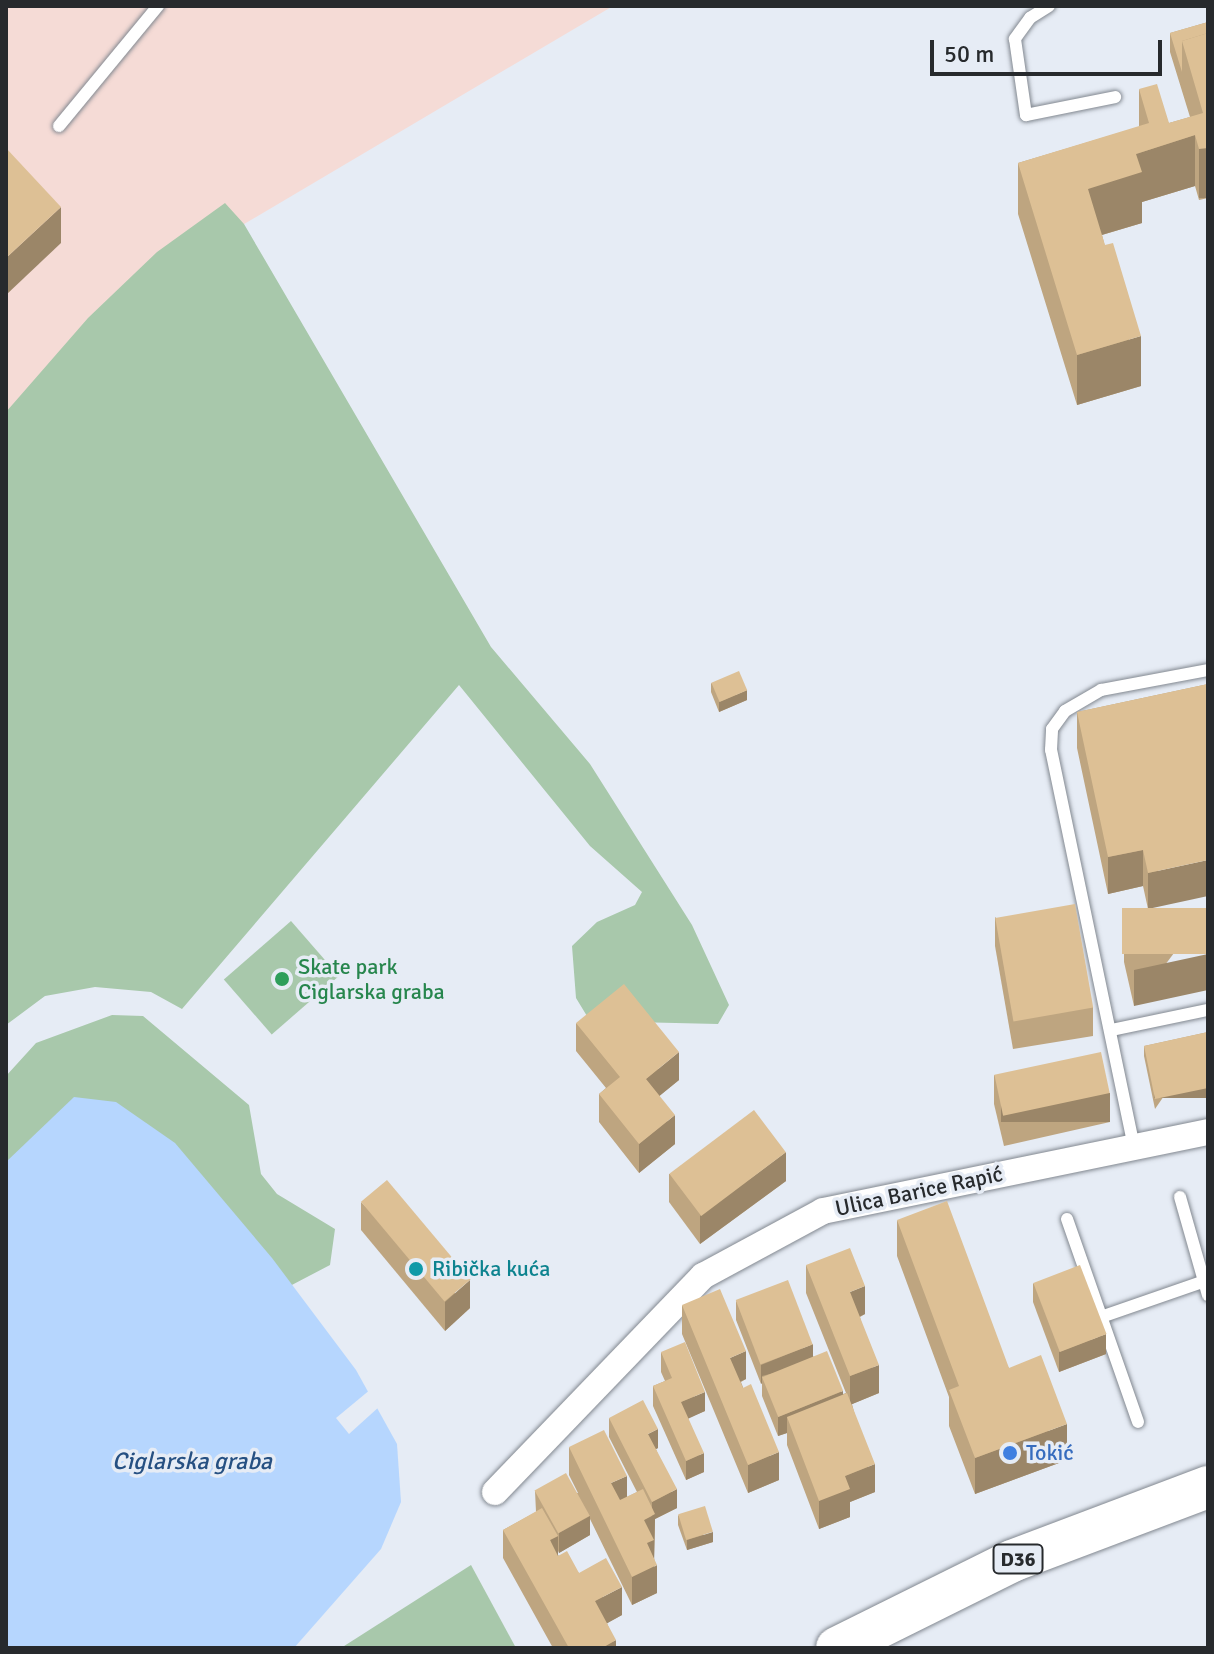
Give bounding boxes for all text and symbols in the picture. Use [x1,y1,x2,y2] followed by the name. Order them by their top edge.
[934,24,1166,74] scale bar
[944,39,994,69] text: 50 m
[298,953,445,1004] place label: Skate park Ciglarska graba
[273,970,291,988] marker: Skate park Ciglarska graba
[833,1160,1005,1222] street label: Ulica Barice Rapić
[432,1256,550,1282] place label: Ribička kuća
[407,1260,425,1278] marker: Ribička kuća
[1026,1440,1074,1466] place label: Tokić
[1001,1444,1019,1462] marker: Tokić
[112,1448,272,1476] water label: Ciglarska graba
[992,1543,1044,1575] road number: D36

